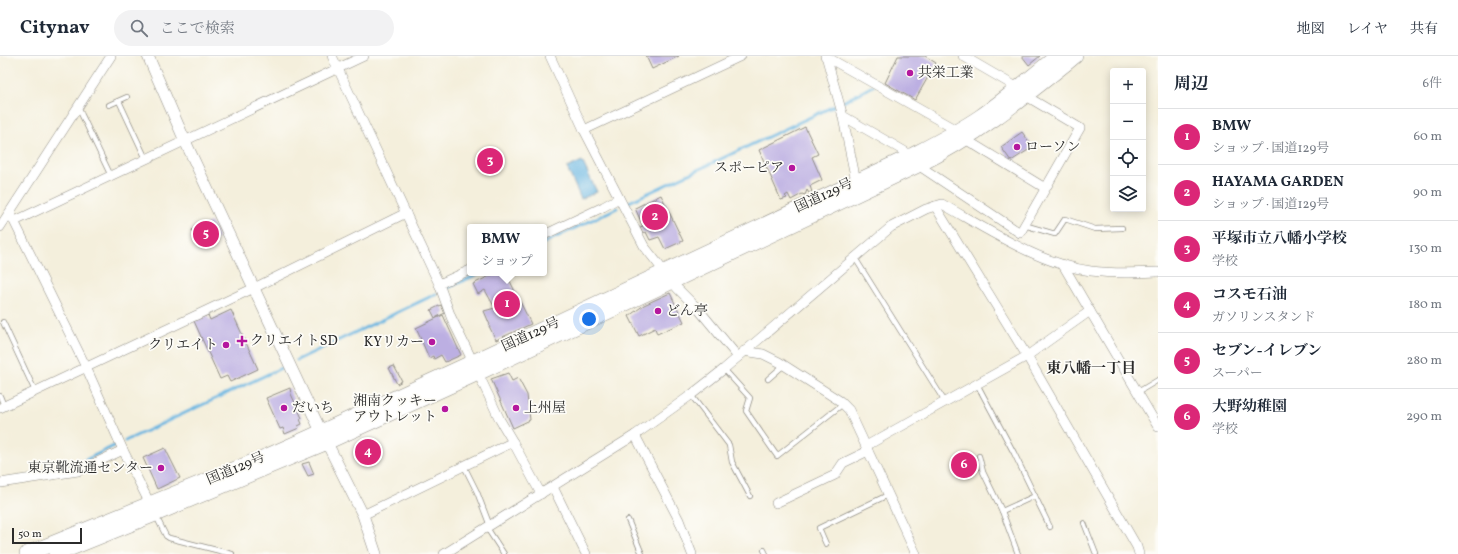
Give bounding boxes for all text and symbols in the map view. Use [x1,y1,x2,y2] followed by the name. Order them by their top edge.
[114,10,394,46] search box
[20,15,90,41] text: Citynav
[128,17,150,39] icon: search
[160,19,235,40] text: ここで検索
[1297,20,1325,39] text: 地図
[1347,20,1388,39] text: レイヤ
[1410,20,1438,39] text: 共有
[918,64,974,83] place label: 共栄工業
[905,68,915,78] marker: 共栄工業
[1110,68,1146,212] map controls
[1110,68,1146,104] button: +
[1174,73,1208,96] text: 周辺
[1422,75,1442,93] text: 6件
[1110,104,1146,140] button: −
[1212,116,1251,137] text: BMW
[1184,128,1190,146] text: 1
[1414,128,1442,146] text: 60 m
[1025,138,1080,157] place label: ローソン
[1110,140,1146,176] button: locate
[1212,140,1329,158] text: ショップ · 国道129号
[1012,142,1022,152] marker: ローソン
[477,146,503,176] pin: 3
[714,159,784,178] place label: スポーピア
[787,163,797,173] marker: スポーピア
[1212,172,1344,193] text: HAYAMA GARDEN
[792,174,856,218] street label: 国道129号
[1110,176,1146,212] button: layers
[1184,184,1190,202] text: 2
[1413,184,1442,202] text: 90 m
[1212,196,1329,214] text: ショップ · 国道129号
[642,202,668,232] pin: 2
[193,219,219,249] pin: 5
[467,224,547,276] popup
[481,229,520,250] text: BMW
[1212,229,1347,250] text: 平塚市立八幡小学校
[1184,240,1190,258] text: 3
[1409,240,1442,258] text: 130 m
[481,253,533,271] text: ショップ
[1212,253,1238,271] text: 学校
[1212,285,1287,306] text: コスモ石油
[494,289,520,319] pin: 1
[1183,296,1191,314] text: 4
[1408,296,1442,314] text: 180 m
[666,302,708,321] place label: どん亭
[653,306,663,316] marker: どん亭
[579,309,599,329] your location
[1212,309,1316,327] text: ガソリンスタンド
[499,313,563,357] street label: 国道129号
[250,332,338,351] place label: クリエイトSD
[364,333,424,352] place label: KYリカー
[148,336,218,355] place label: クリエイト
[237,336,247,346] marker: クリエイトSD
[427,337,437,347] marker: KYリカー
[221,340,231,350] marker: クリエイト
[1212,341,1322,362] text: セブン-イレブン
[1184,352,1190,370] text: 5
[1406,352,1442,370] text: 280 m
[1046,359,1136,380] district label: 東八幡一丁目
[1212,365,1263,383] text: スーパー
[353,392,437,427] place label: 湘南クッキー アウトレット
[1212,397,1287,418] text: 大野幼稚園
[292,399,334,418] place label: だいち
[524,399,566,418] place label: 上州屋
[279,403,289,413] marker: だいち
[511,403,521,413] marker: 上州屋
[440,404,450,414] marker: 湘南クッキー アウトレット
[1183,408,1191,426] text: 6
[1406,408,1442,426] text: 290 m
[1212,421,1238,439] text: 学校
[355,437,381,467] pin: 4
[204,448,268,490] street label: 国道129号
[951,450,977,480] pin: 6
[28,459,153,478] place label: 東京靴流通センター
[156,463,166,473] marker: 東京靴流通センター
[12,526,82,545] scale bar
[18,527,42,542] text: 50 m

